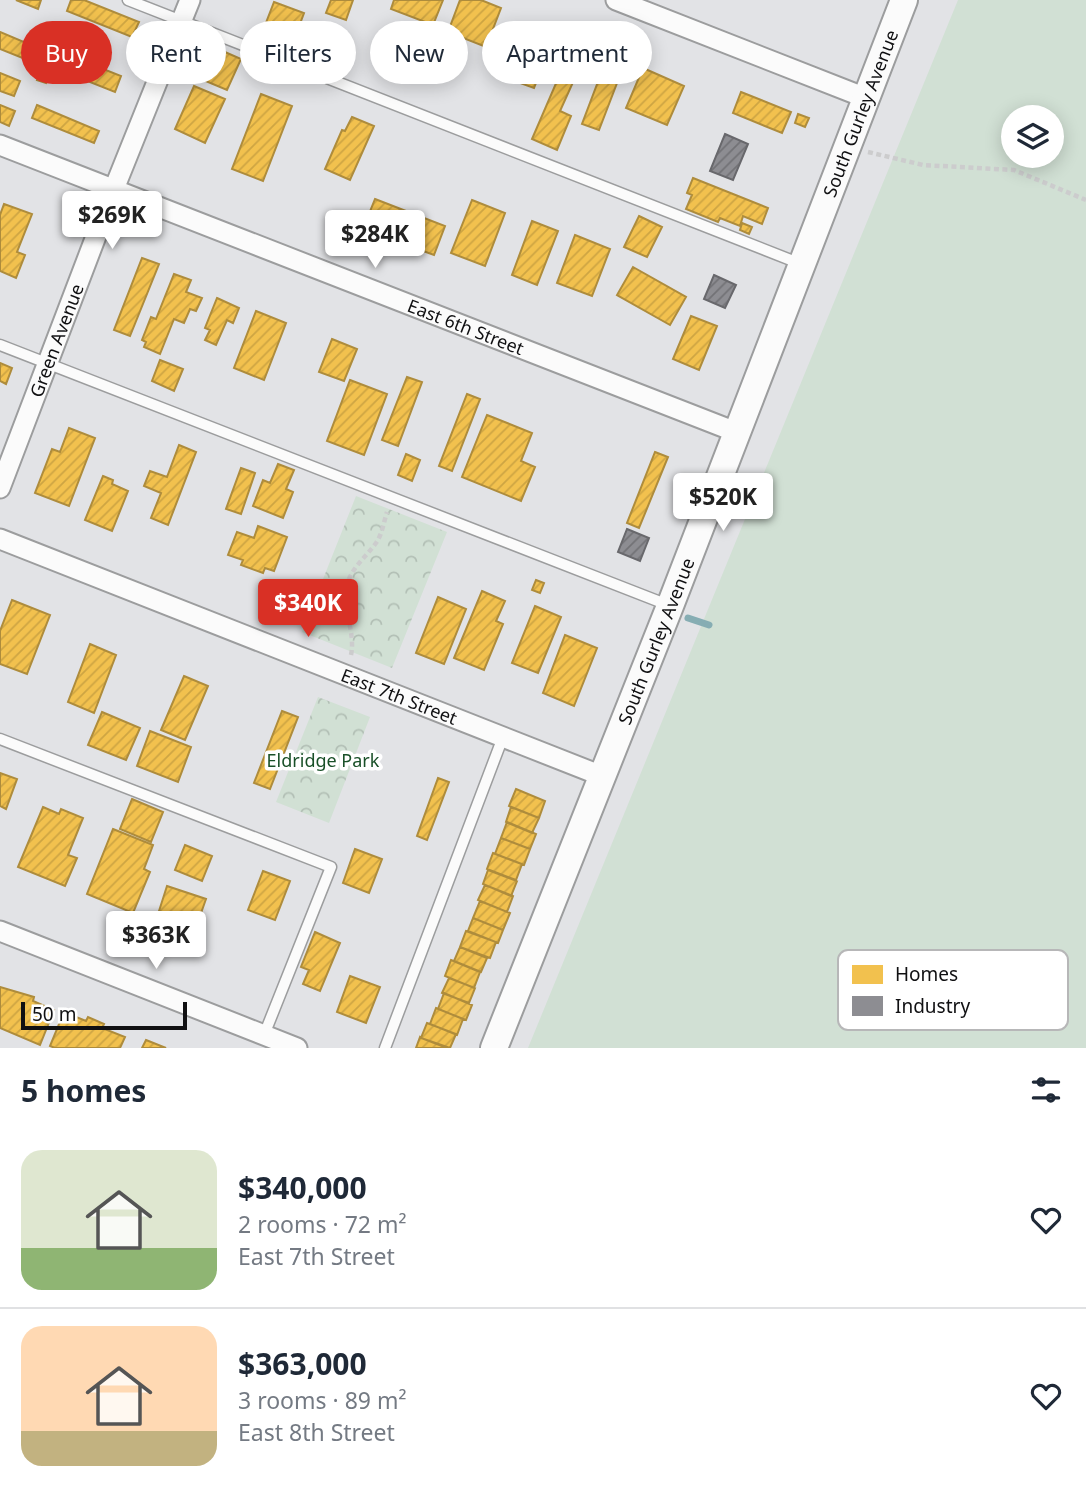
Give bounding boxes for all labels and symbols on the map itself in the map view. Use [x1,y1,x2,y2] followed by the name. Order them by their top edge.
[817,26,903,200] street label: South Gurley Avenue
[63,191,161,251] pin: $269K
[326,210,424,270] pin: $284K
[24,280,89,400] street label: Green Avenue
[404,293,528,360] street label: East 6th Street
[674,474,772,533] pin: $520K
[612,554,700,728] street label: South Gurley Avenue
[259,580,357,639] pin: $340K
[338,662,461,730] street label: East 7th Street
[267,748,380,772] park label: Eldridge Park
[107,912,205,971] pin: $363K
[838,950,1068,1030] legend
[895,961,958,987] text: Homes
[895,993,970,1019] text: Industry
[21,999,187,1031] scale bar

